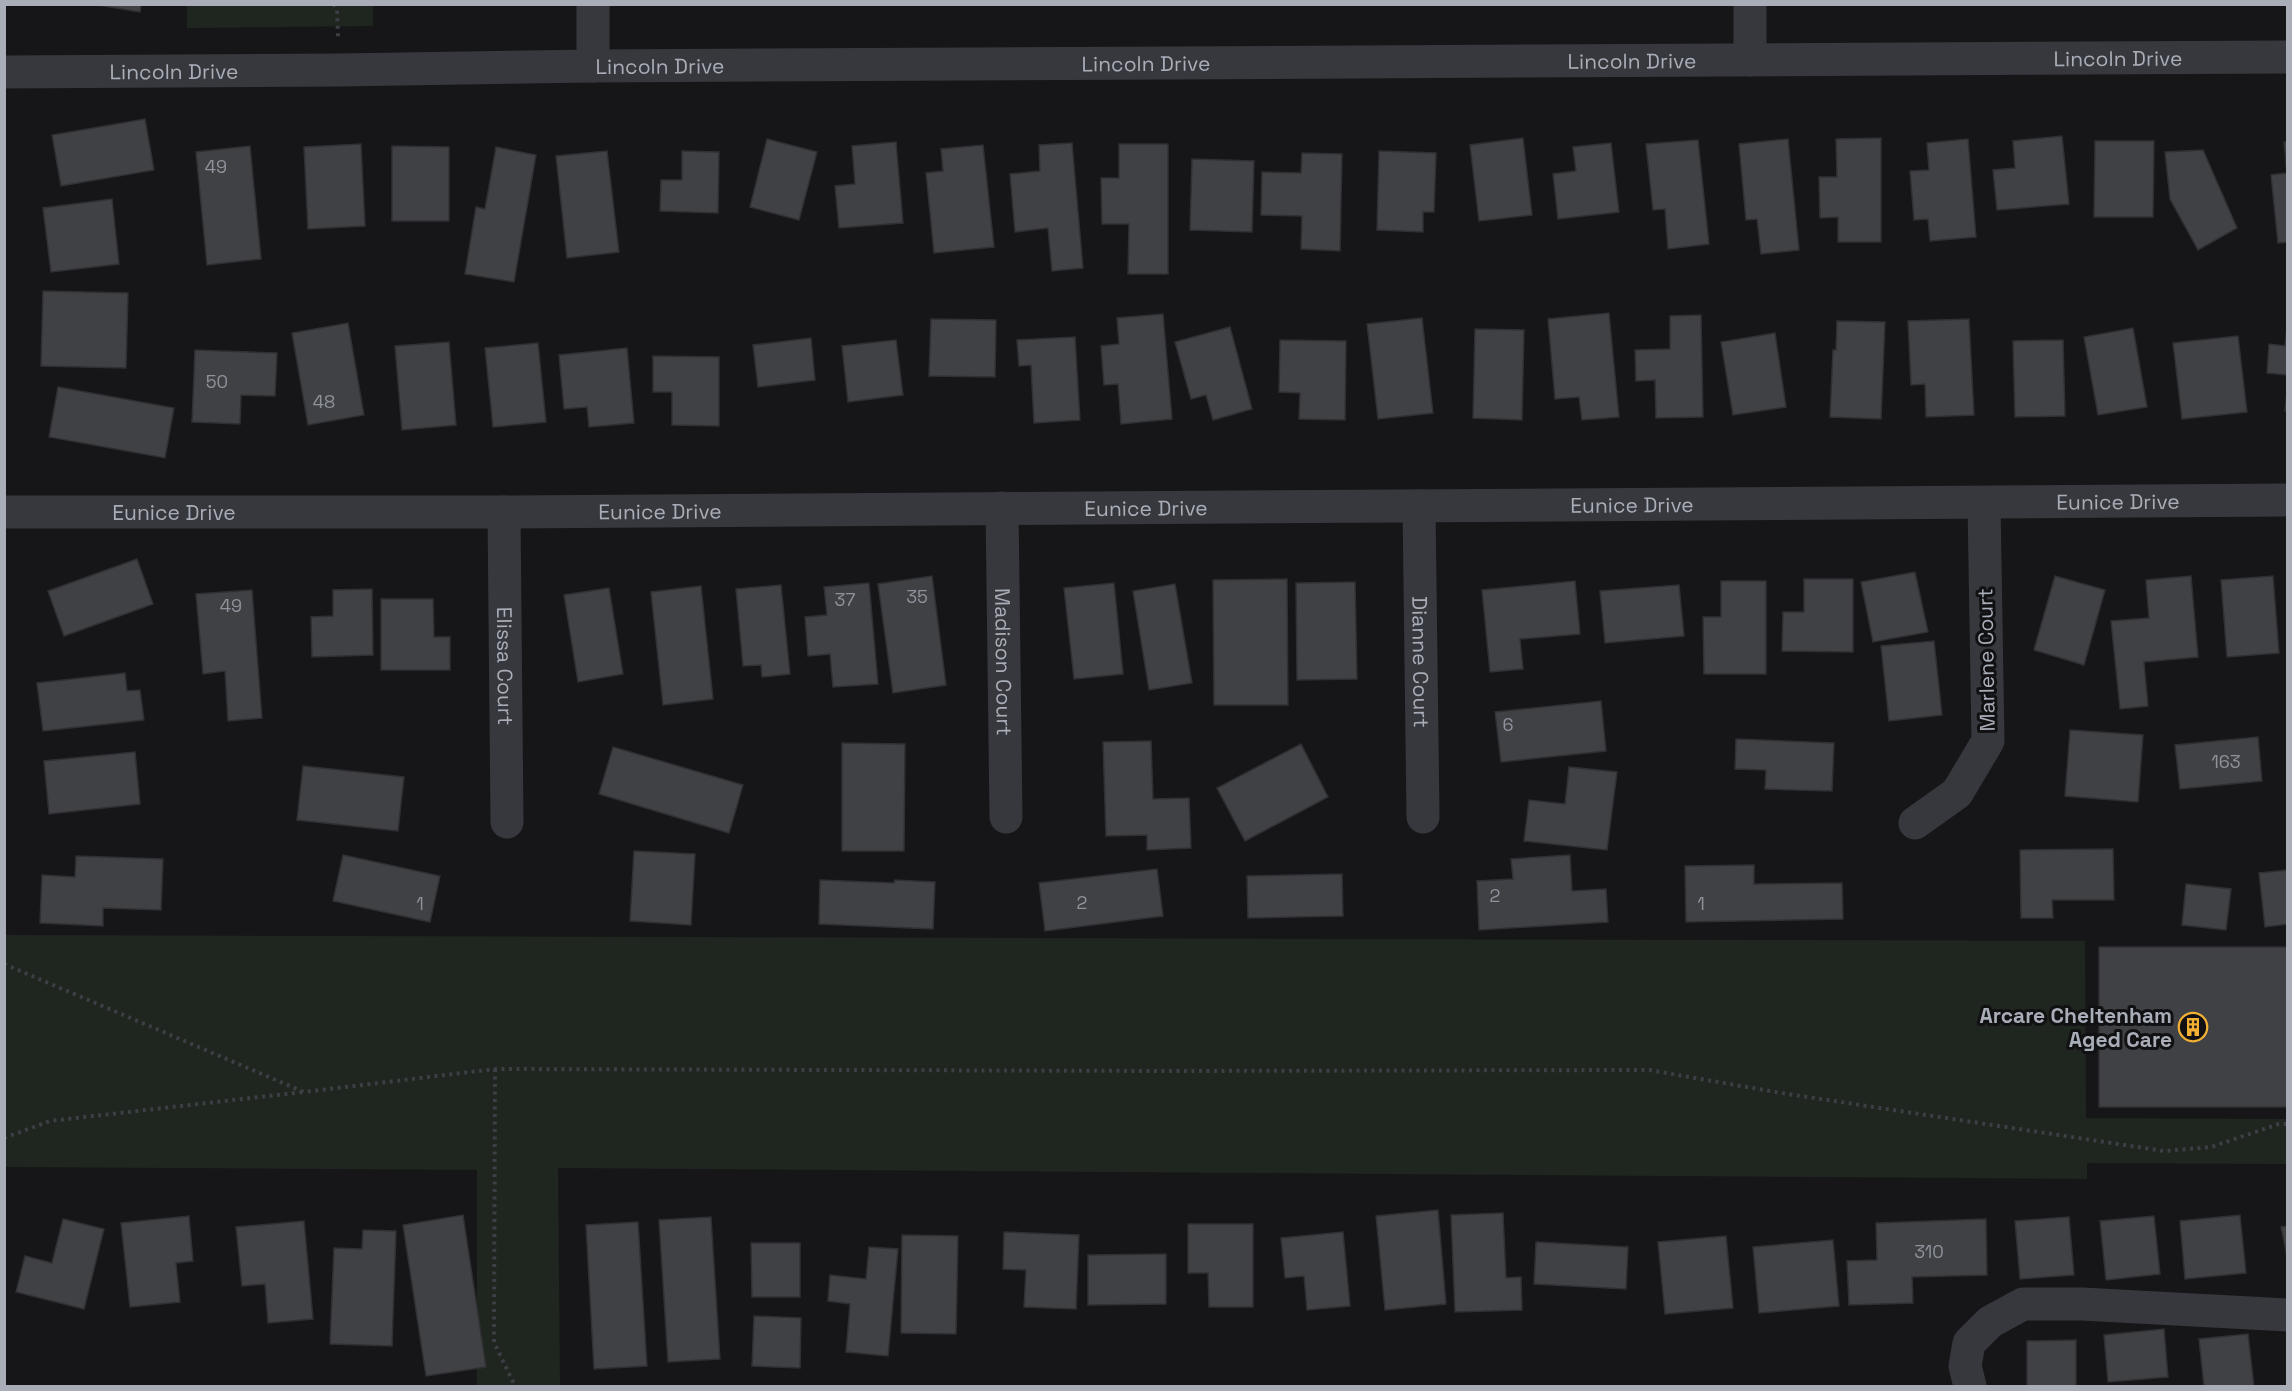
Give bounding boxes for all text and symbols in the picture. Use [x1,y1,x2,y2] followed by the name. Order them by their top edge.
[2053,44,2182,72] street label: Lincoln Drive
[1567,47,1696,74] street label: Lincoln Drive
[1081,49,1210,77] street label: Lincoln Drive
[595,52,724,79] street label: Lincoln Drive
[109,57,238,85] street label: Lincoln Drive
[205,155,227,178] house number: 49
[206,370,228,393] house number: 50
[313,390,335,413] house number: 48
[2056,487,2180,515] street label: Eunice Drive
[1570,490,1694,518] street label: Eunice Drive
[1084,494,1208,522] street label: Eunice Drive
[598,497,722,525] street label: Eunice Drive
[112,499,236,526] street label: Eunice Drive
[906,585,928,608] house number: 35
[834,588,856,611] house number: 37
[990,588,1018,736] street label: Madison Court
[1971,588,2001,732] street label: Marlene Court
[220,594,242,617] house number: 49
[1407,596,1435,728] street label: Dianne Court
[491,607,520,725] street label: Elissa Court
[1502,713,1514,736] house number: 6
[2211,750,2241,773] house number: 163
[1490,884,1500,907] house number: 2
[1077,891,1087,914] house number: 2
[416,892,424,915] house number: 1
[1697,892,1705,915] house number: 1
[1979,1002,2172,1053] place label: Arcare Cheltenham Aged Care
[2177,1011,2209,1043] building icon: Arcare Cheltenham Aged Care
[1914,1240,1944,1263] house number: 310

